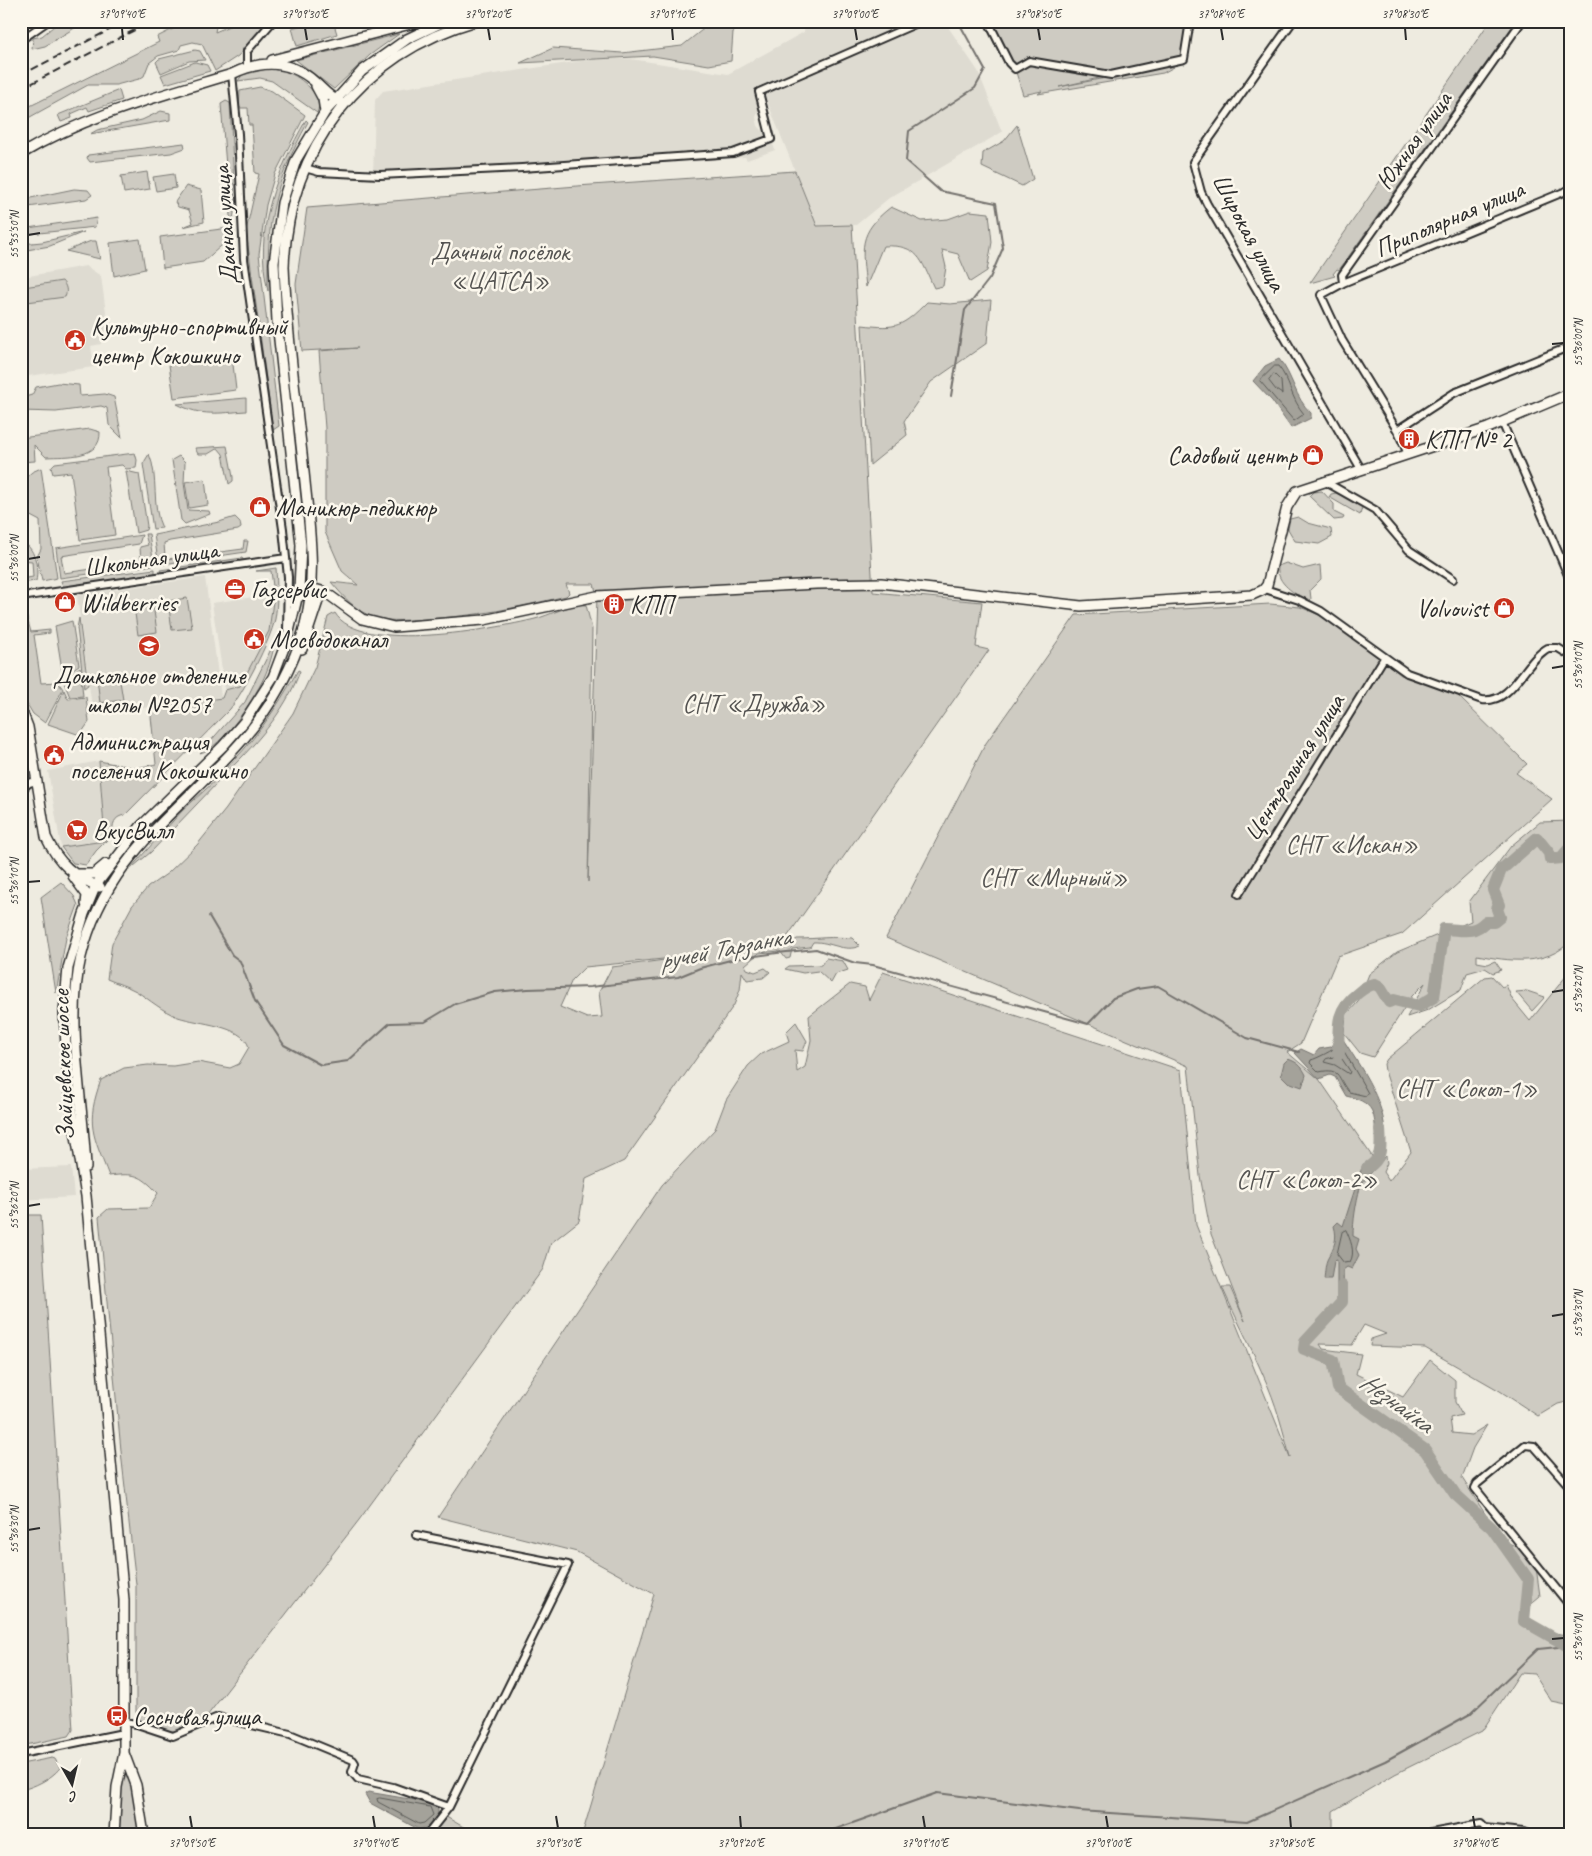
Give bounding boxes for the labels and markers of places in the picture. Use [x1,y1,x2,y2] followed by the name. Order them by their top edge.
[91,311,289,372] place label: Культурно-спортивный центр Кокошкино
[63,328,87,352] public building icon: Культурно-спортивный центр Кокошкино
[1425,424,1513,456] place label: КПП № 2
[1397,427,1421,451] building icon: КПП № 2
[1168,440,1299,472] place label: Садовый центр
[1301,443,1325,467] shop icon: Садовый центр
[276,492,438,524] place label: Маникюр-педикюр
[248,495,272,519] shop icon: Маникюр-педикюр
[251,574,328,607] place label: Газсервис
[223,577,247,601] office icon: Газсервис
[81,587,179,619] place label: Wildberries
[630,589,677,621] place label: КПП
[53,590,77,614] shop icon: Wildberries
[602,592,626,616] building icon: КПП
[1417,593,1491,625] place label: Volvovist
[1492,596,1516,620] shop icon: Volvovist
[270,624,389,656] place label: Мосводоканал
[242,627,266,651] public building icon: Мосводоканал
[137,634,161,658] school or university icon: Дошкольное отделение школы №2057
[53,660,247,721] place label: Дошкольное отделение школы №2057
[70,726,248,787] place label: Администрация поселения Кокошкино
[42,743,66,767] public building icon: Администрация поселения Кокошкино
[93,815,175,847] place label: ВкусВилл
[65,818,89,842] supermarket icon: ВкусВилл
[133,1701,263,1733] place label: Сосновая улица
[105,1704,129,1728] bus stop icon: Сосновая улица

